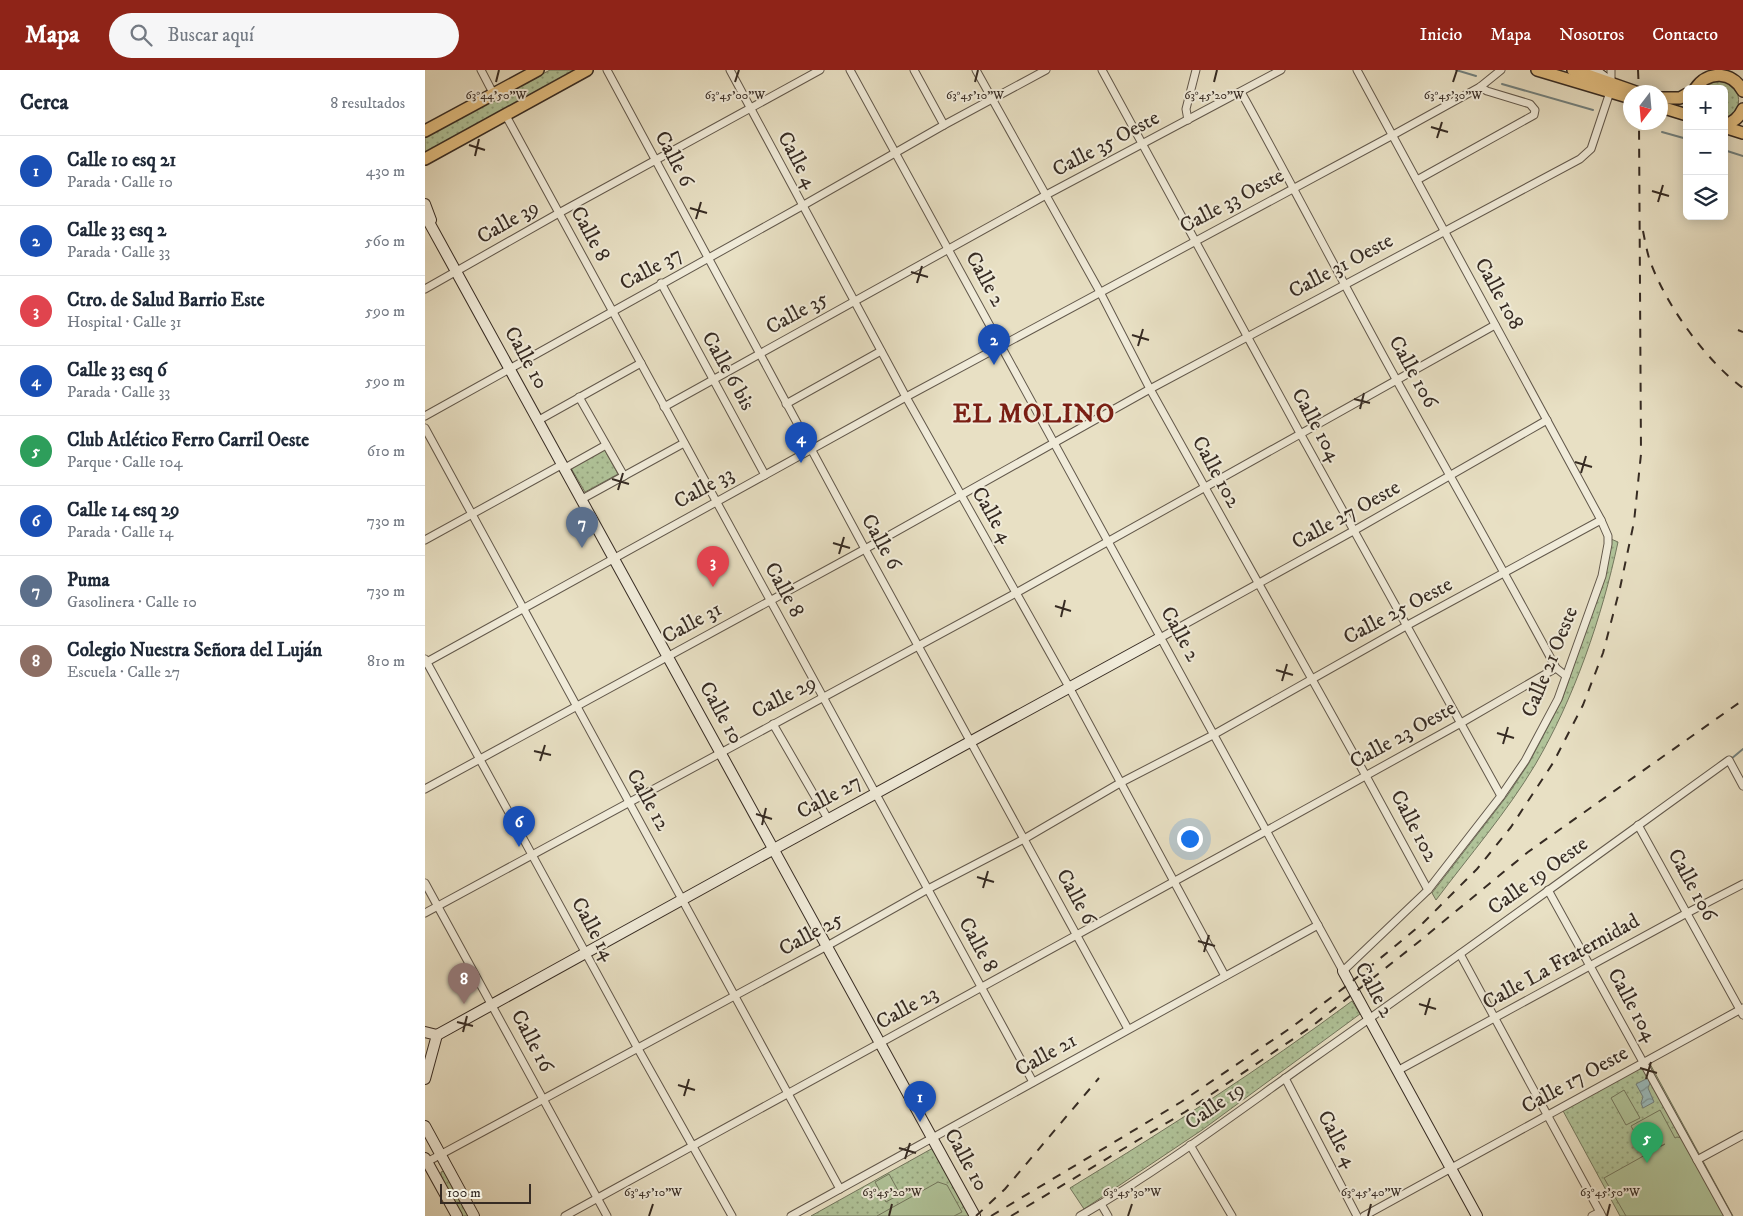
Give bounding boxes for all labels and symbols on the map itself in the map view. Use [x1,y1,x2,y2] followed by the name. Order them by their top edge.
[1623,85,1668,130] north arrow
[466,88,527,103] text: 63°44'50"W
[705,88,766,103] text: 63°45'00"W
[946,88,1005,103] text: 63°45'10"W
[1184,88,1245,103] text: 63°45'20"W
[1424,88,1483,103] text: 63°45'30"W
[1048,105,1164,183] street label: Calle 35 Oeste
[649,127,700,192] street label: Calle 6
[771,127,823,194] street label: Calle 4
[1175,162,1289,239] street label: Calle 33 Oeste
[473,194,543,250] street label: Calle 39
[564,202,616,266] street label: Calle 8
[1284,227,1398,304] street label: Calle 31 Oeste
[615,241,687,297] street label: Calle 37
[959,247,1011,312] street label: Calle 2
[1469,254,1529,334] street label: Calle 108
[761,285,833,341] street label: Calle 35
[498,322,554,394] street label: Calle 10
[978,324,1010,365] pin: 2
[696,327,760,415] street label: Calle 6 bis
[1383,331,1444,414] street label: Calle 106
[1285,384,1347,467] street label: Calle 104
[953,398,1115,431] district label: EL MOLINO
[785,422,817,463] pin: 4
[1186,432,1247,513] street label: Calle 102
[670,461,738,515] street label: Calle 33
[1287,474,1405,555] street label: Calle 27 Oeste
[966,482,1019,549] street label: Calle 4
[566,507,598,548] pin: 7
[855,510,907,575] street label: Calle 6
[697,546,729,587] pin: 3
[758,558,810,622] street label: Calle 8
[1339,571,1457,651] street label: Calle 25 Oeste
[658,596,726,650] street label: Calle 31
[1154,602,1206,667] street label: Calle 2
[1516,603,1584,721] street label: Calle 21 Oeste
[747,669,821,725] street label: Calle 29
[693,677,749,749] street label: Calle 10
[1345,695,1461,775] street label: Calle 23 Oeste
[620,765,676,836] street label: Calle 12
[792,769,866,825] street label: Calle 27
[1384,786,1444,867] street label: Calle 102
[503,806,535,847] pin: 6
[1177,826,1203,852] your location
[1483,831,1593,921] street label: Calle 19 Oeste
[1662,844,1723,927] street label: Calle 106
[1050,865,1102,930] street label: Calle 6
[565,893,621,966] street label: Calle 14
[774,906,848,962] street label: Calle 25
[1478,908,1644,1016] street label: Calle La Fraternidad
[952,913,1004,977] street label: Calle 8
[1349,958,1400,1023] street label: Calle 2
[448,963,480,1004] pin: 8
[1601,964,1663,1047] street label: Calle 104
[871,980,943,1036] street label: Calle 23
[505,1005,560,1078] street label: Calle 16
[1011,1027,1081,1083] street label: Calle 21
[1517,1040,1633,1120] street label: Calle 17 Oeste
[1180,1076,1250,1136] street label: Calle 19
[904,1081,936,1122] pin: 1
[1311,1106,1363,1173] street label: Calle 4
[1631,1122,1663,1163] pin: 5
[938,1124,994,1196] street label: Calle 10
[440,1181,531,1204] scale bar
[624,1185,683,1200] text: 63°45'10"W
[862,1185,923,1200] text: 63°45'20"W
[1103,1185,1162,1200] text: 63°45'30"W
[1341,1185,1402,1200] text: 63°45'40"W
[1580,1185,1641,1200] text: 63°45'50"W

